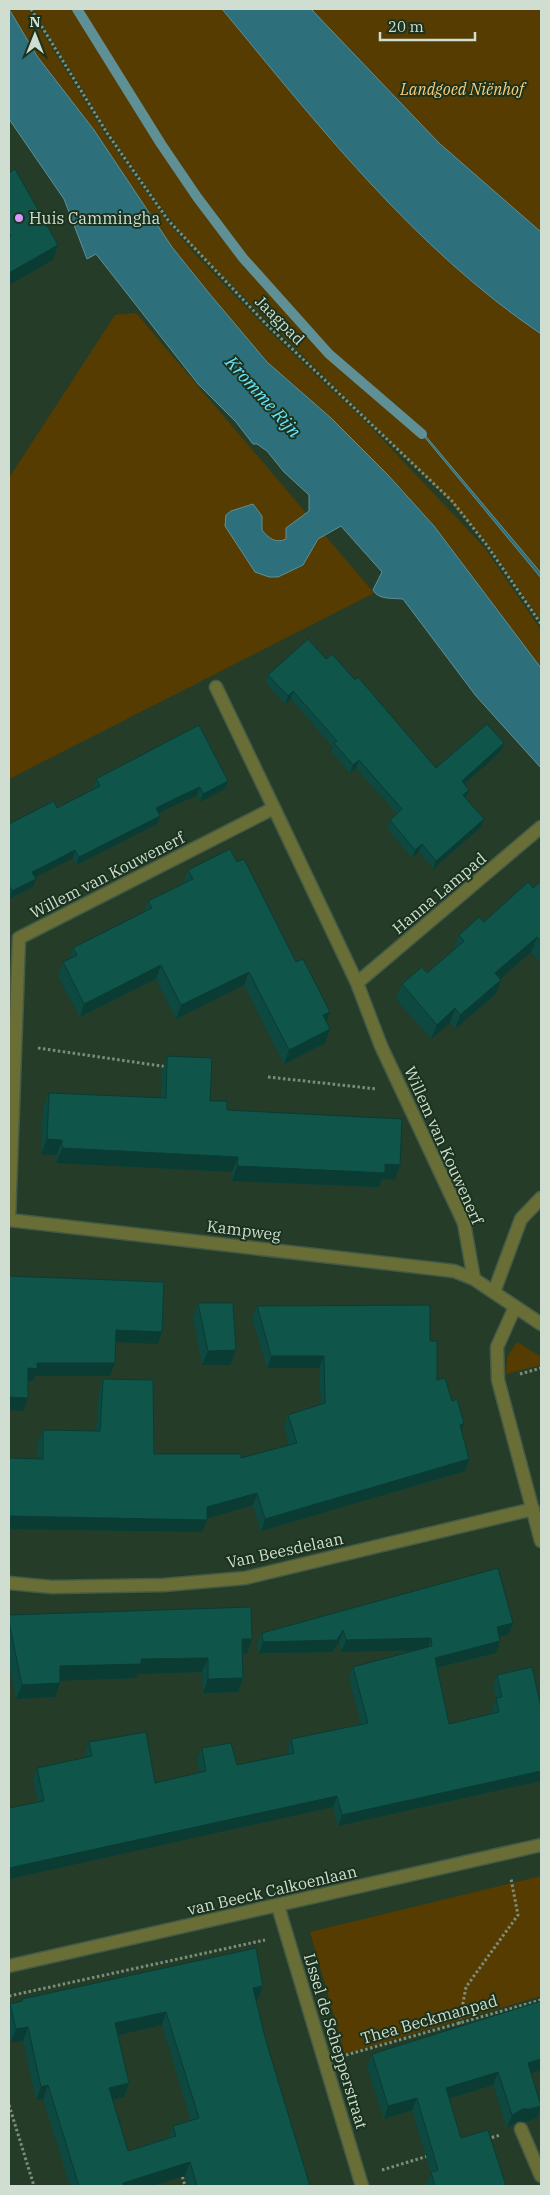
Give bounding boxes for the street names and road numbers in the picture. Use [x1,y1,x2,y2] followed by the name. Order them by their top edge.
[251,291,309,349] street label: Jaagpad
[26,827,189,923] street label: Willem van Kouwenerf
[388,848,490,938] street label: Hanna Lampad
[400,1063,488,1228] street label: Willem van Kouwenerf
[206,1216,282,1244] street label: Kampweg
[225,1528,345,1572] street label: Van Beesdelaan
[185,1861,359,1919] street label: van Beeck Calkoenlaan
[300,1951,372,2131] street label: IJssel de Schepperstraat
[358,1990,500,2048] street label: Thea Beckmanpad

